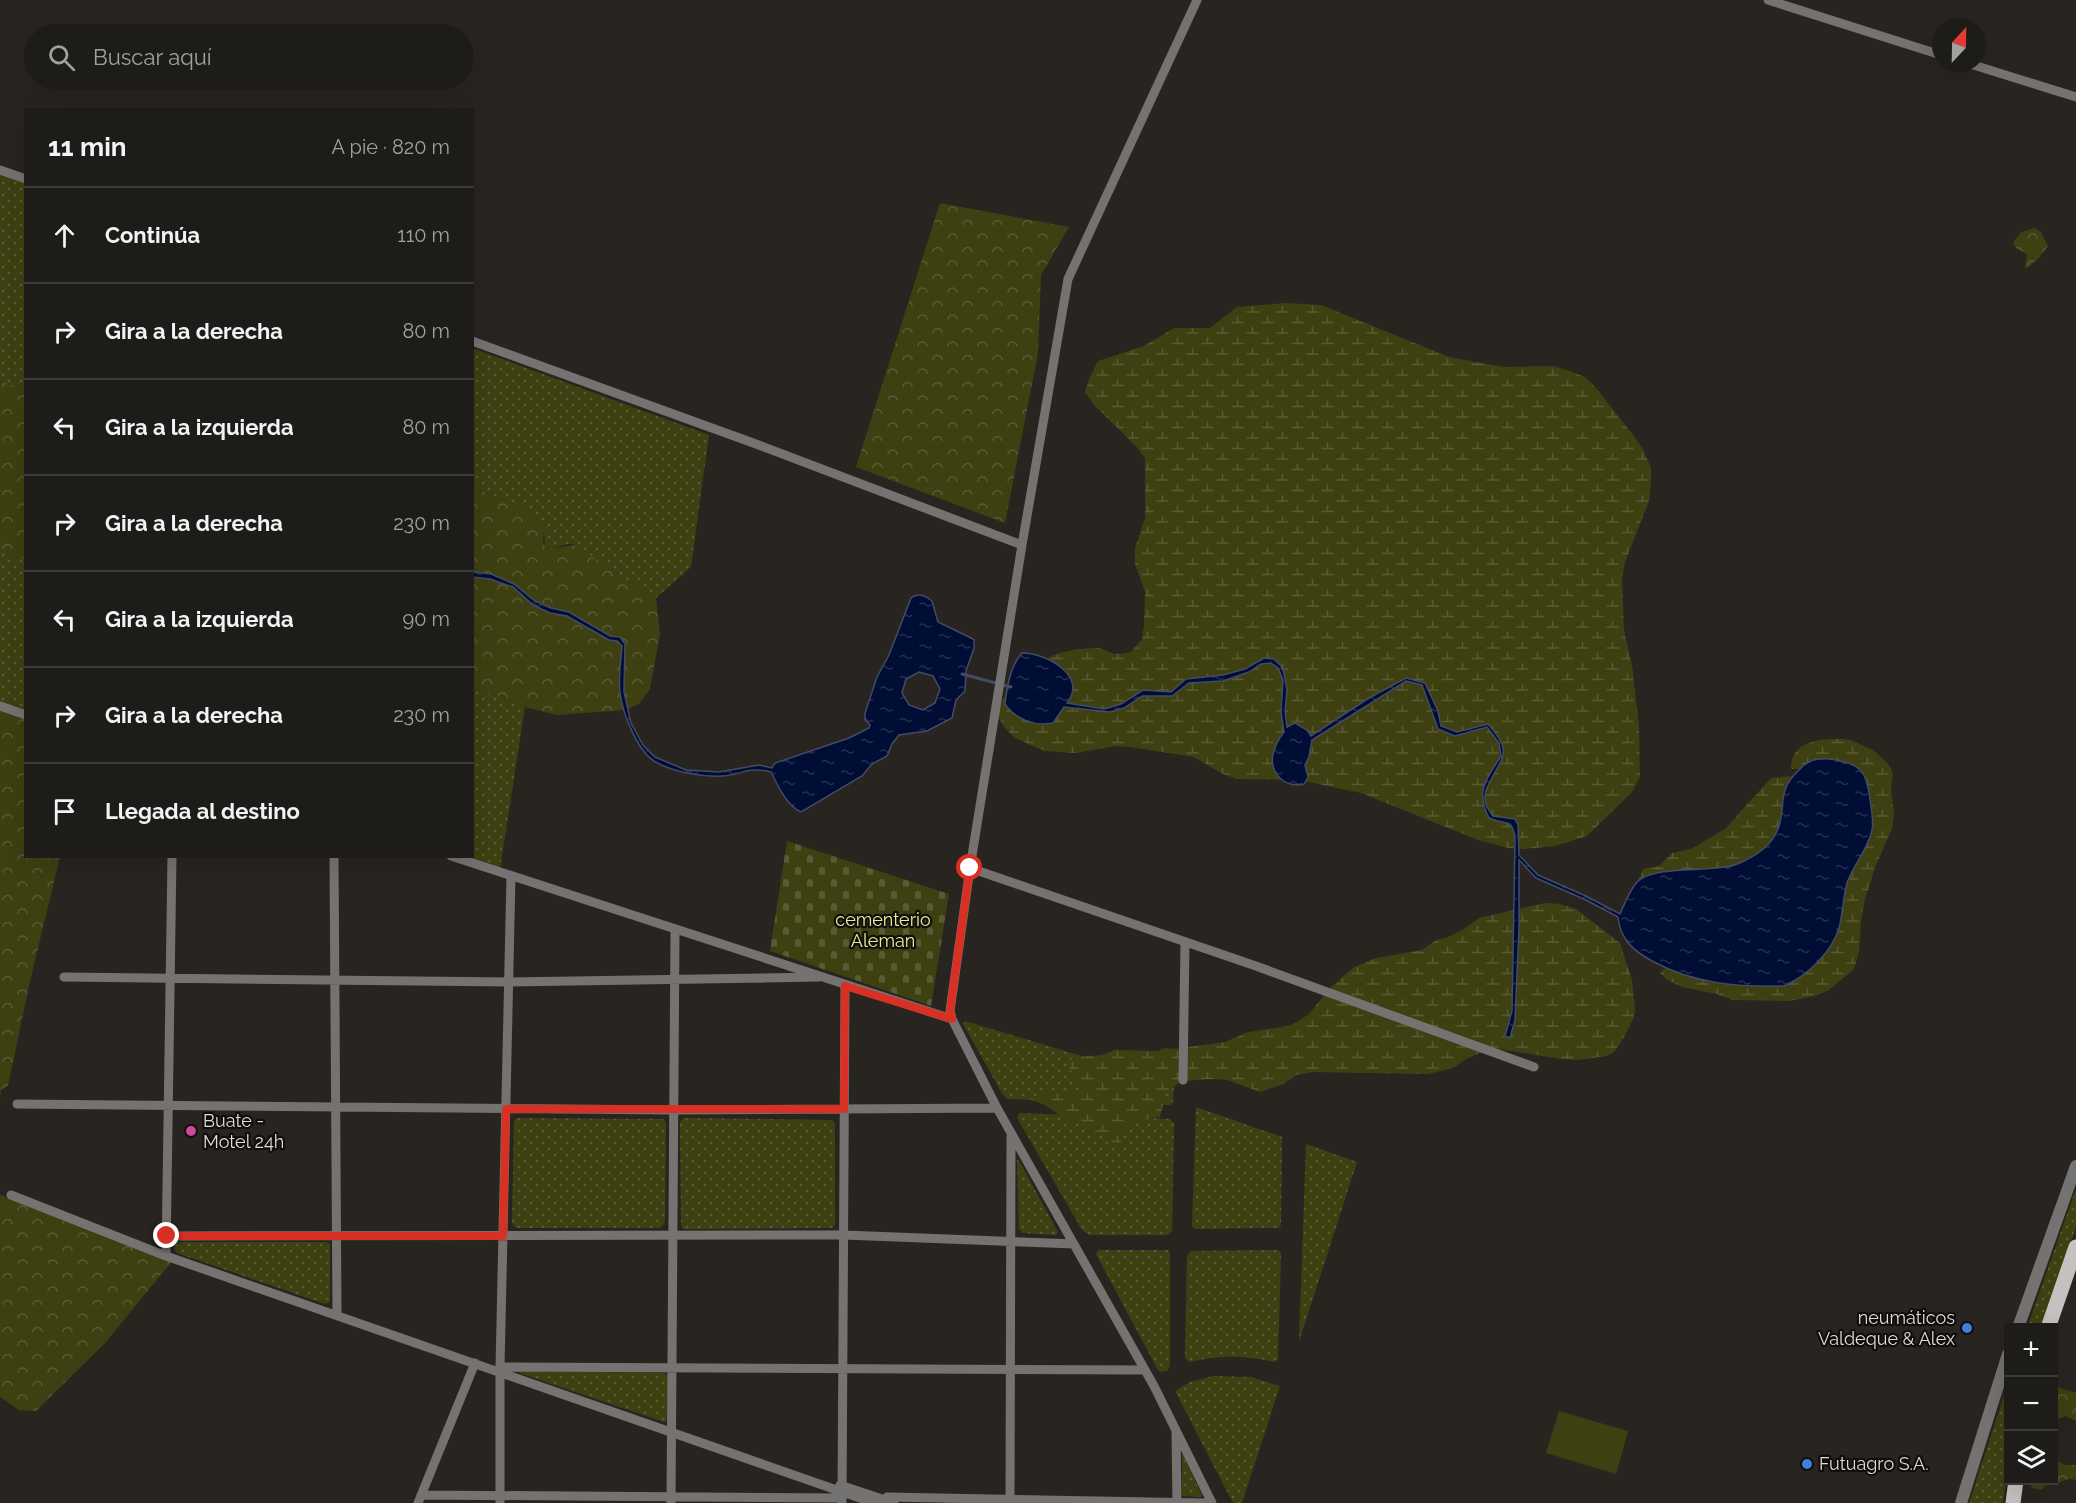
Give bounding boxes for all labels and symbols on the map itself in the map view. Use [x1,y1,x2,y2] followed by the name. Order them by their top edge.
[1932,18,1986,72] north arrow
[956,854,982,880] route start
[835,909,931,951] park label: cementerio Aleman
[203,1110,284,1152] place label: Buate - Motel 24h
[184,1124,198,1138] marker: Buate - Motel 24h
[153,1222,179,1248] route end
[1818,1307,1955,1349] place label: neumáticos Valdeque & Alex
[1960,1321,1974,1335] marker: neumáticos Valdeque & Alex
[1819,1453,1929,1474] place label: Futuagro S.A.
[1800,1457,1814,1471] marker: Futuagro S.A.

